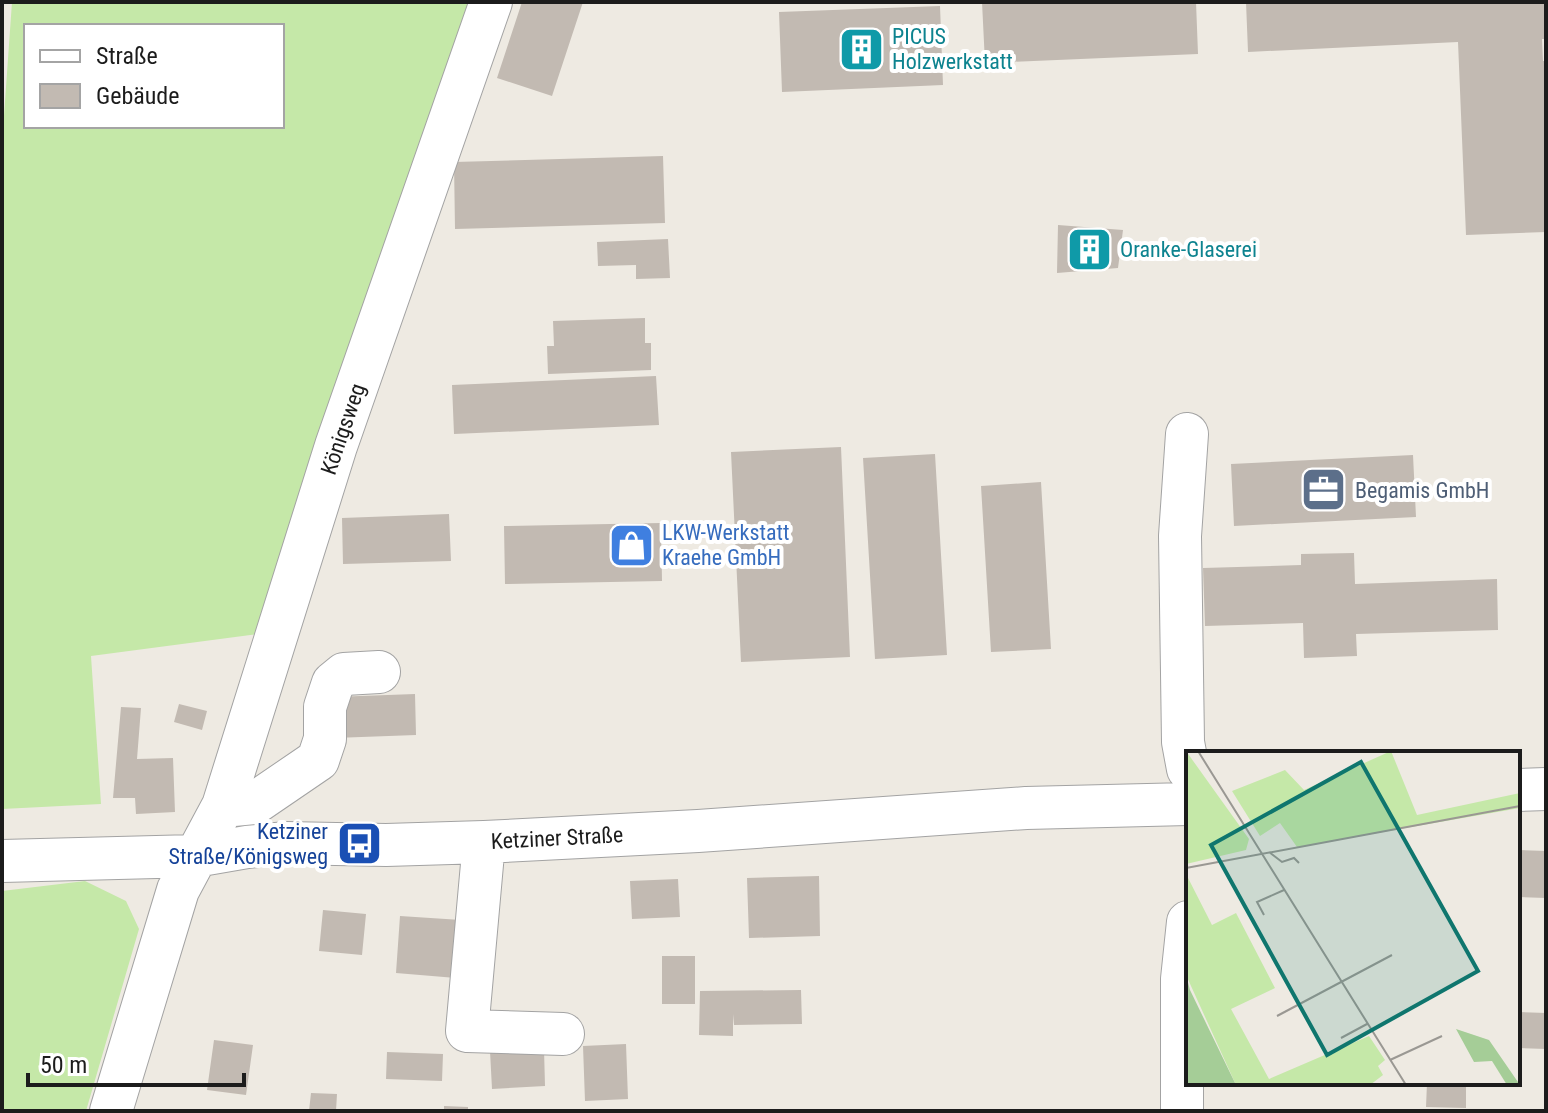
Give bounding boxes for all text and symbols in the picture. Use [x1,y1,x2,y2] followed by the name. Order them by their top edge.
[24,24,284,128] legend
[892,24,1013,74] place label: PICUS Holzwerkstatt
[837,25,885,73] building icon: PICUS Holzwerkstatt
[96,42,158,70] text: Straße
[96,82,180,110] text: Gebäude
[1065,225,1113,273] building icon: Oranke-Glaserei
[1120,237,1257,262] place label: Oranke-Glaserei
[316,380,370,478] street label: Königsweg
[1300,466,1348,514] office icon: Begamis GmbH
[1355,478,1489,503] place label: Begamis GmbH
[662,520,790,570] place label: LKW-Werkstatt Kraehe GmbH
[607,521,655,569] shop icon: LKW-Werkstatt Kraehe GmbH
[1186,751,1520,1085] inset map
[169,819,328,869] place label: Ketziner Straße/Königsweg
[335,820,383,868] bus stop icon: Ketziner Straße/Königsweg
[490,822,624,854] street label: Ketziner Straße
[28,1037,244,1087] scale bar
[40,1051,87,1079] text: 50 m

